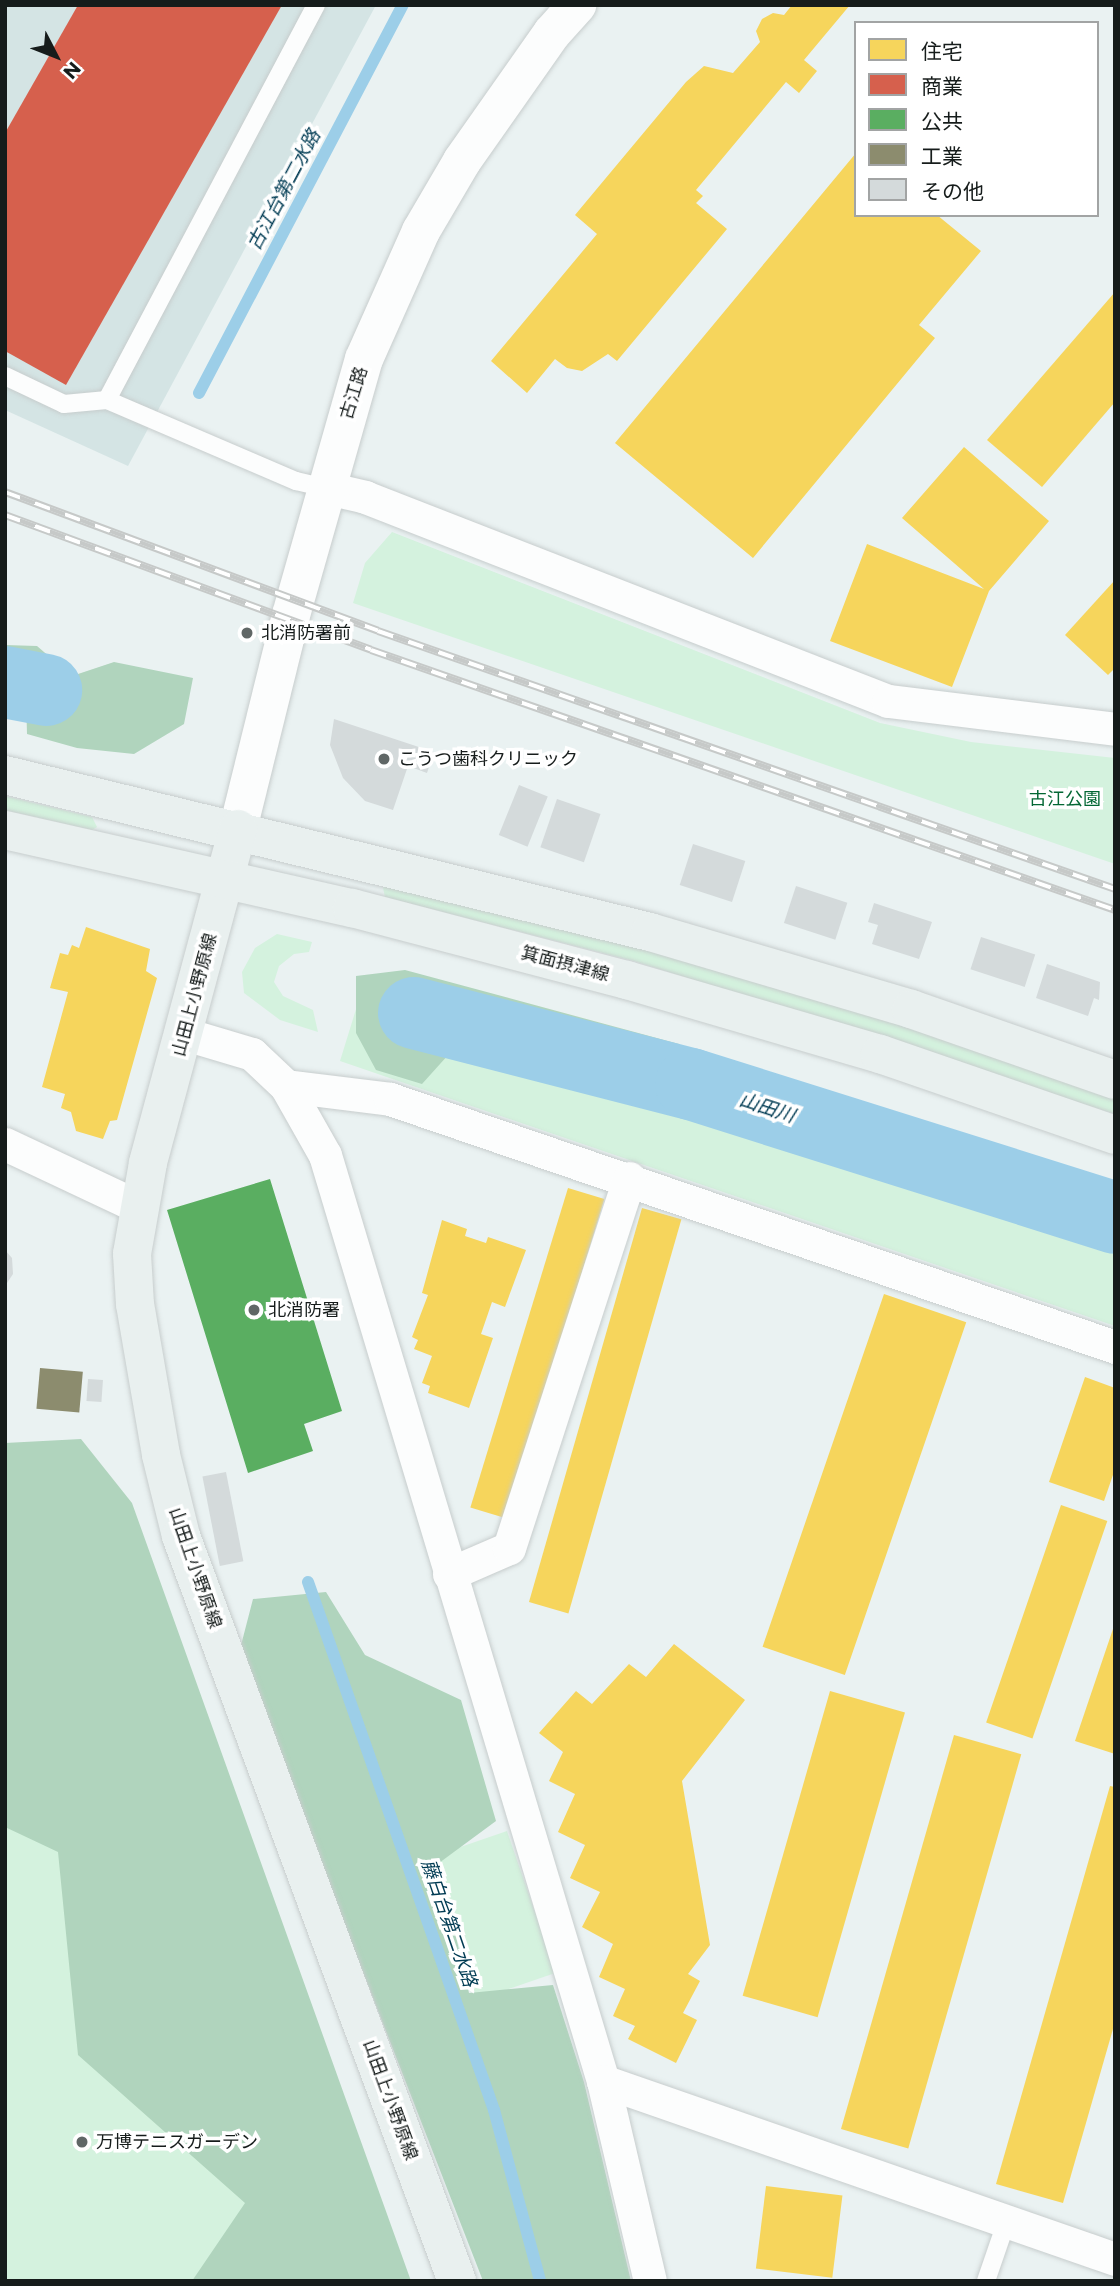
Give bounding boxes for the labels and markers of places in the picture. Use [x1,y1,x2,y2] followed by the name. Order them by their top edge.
[261,622,351,644] place label: 北消防署前
[239,625,255,641] marker: 北消防署前
[398,748,578,770] place label: こうつ歯科クリニック
[376,751,392,767] marker: こうつ歯科クリニック
[268,1299,340,1321] place label: 北消防署
[246,1302,262,1318] marker: 北消防署
[96,2131,258,2153] place label: 万博テニスガーデン
[74,2134,90,2150] marker: 万博テニスガーデン

